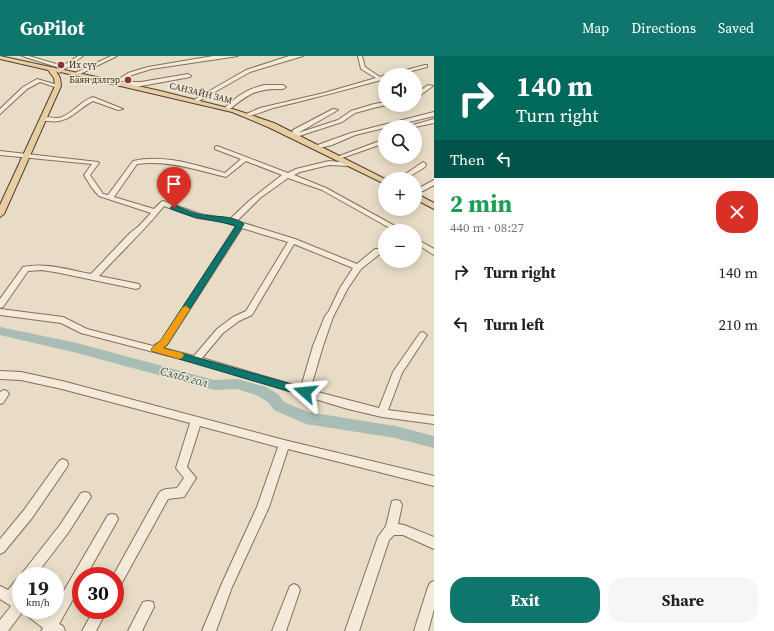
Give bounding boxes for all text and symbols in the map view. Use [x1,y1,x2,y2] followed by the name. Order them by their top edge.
[20,15,85,41] text: GoPilot
[582,18,609,38] text: Map
[631,18,696,38] text: Directions
[718,18,754,38] text: Saved
[69,59,97,71] place label: Их сүү
[56,60,66,70] marker: Их сүү
[516,67,593,105] text: 140 m
[378,68,422,268] map controls
[378,68,422,112] button: sound
[450,72,502,124] icon: right
[69,74,120,86] place label: Баян дэлгэр
[123,75,133,85] marker: Баян дэлгэр
[168,79,234,107] street label: САНЗАЙН ЗАМ
[516,103,598,128] text: Turn right
[378,120,422,164] button: search
[493,148,515,170] icon: left
[450,149,485,170] text: Then
[157,167,191,208] pin
[378,172,422,216] button: +
[163,173,185,195] icon: arrive
[450,187,512,220] text: 2 min
[716,191,758,233] button: close
[450,219,524,236] text: 440 m · 08:27
[378,224,422,268] button: −
[450,261,472,283] icon: right
[484,262,556,283] text: Turn right
[718,262,758,283] text: 140 m
[450,313,472,335] icon: left
[484,314,544,335] text: Turn left
[718,314,758,335] text: 210 m
[158,363,210,391] water label: Сэлбэ гол
[284,371,326,413] position arrow
[72,567,124,619] speed limit sign: 30
[27,574,49,602] text: 19
[450,577,600,623] button: Exit
[608,577,758,623] button: Share
[26,596,50,609] text: km/h

